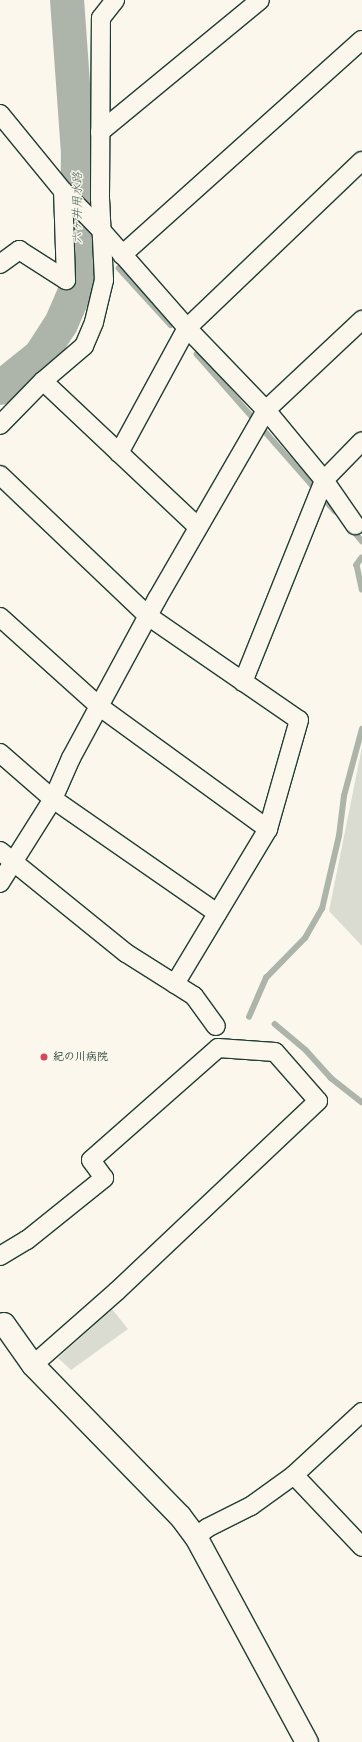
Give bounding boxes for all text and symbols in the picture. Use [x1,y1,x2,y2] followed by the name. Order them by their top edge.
[71,172,85,244] water label: 六ヶ井用水路
[53,1050,108,1064] place label: 紀の川病院
[38,1051,50,1063] marker: 紀の川病院

